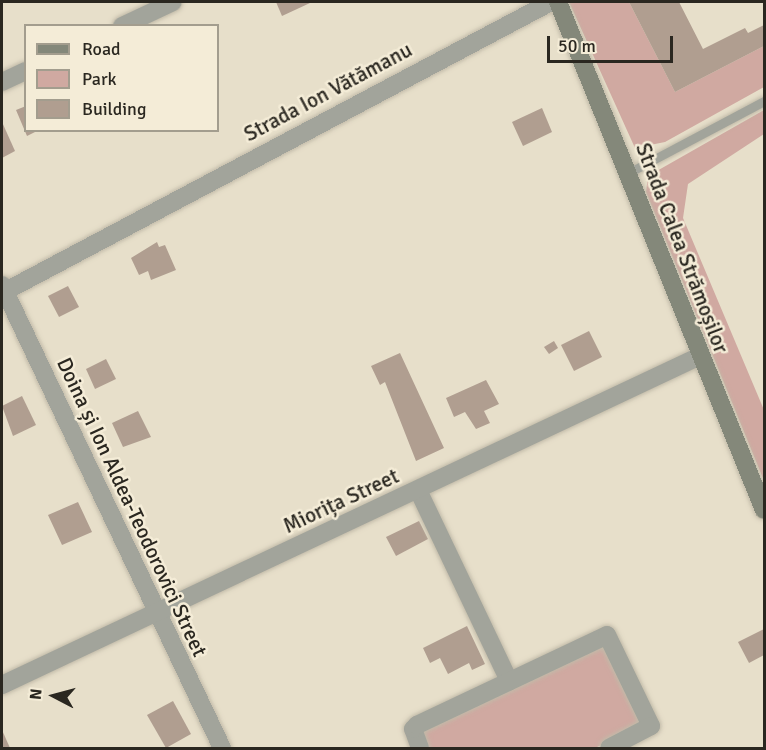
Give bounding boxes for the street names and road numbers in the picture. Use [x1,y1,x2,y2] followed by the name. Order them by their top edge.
[240,37,416,147] street label: Strada Ion Vătămanu
[630,139,734,357] street label: Strada Calea Strămoșilor
[51,353,213,661] street label: Doina și Ion Aldea-Teodorovici Street
[279,463,403,539] street label: Miorița Street

